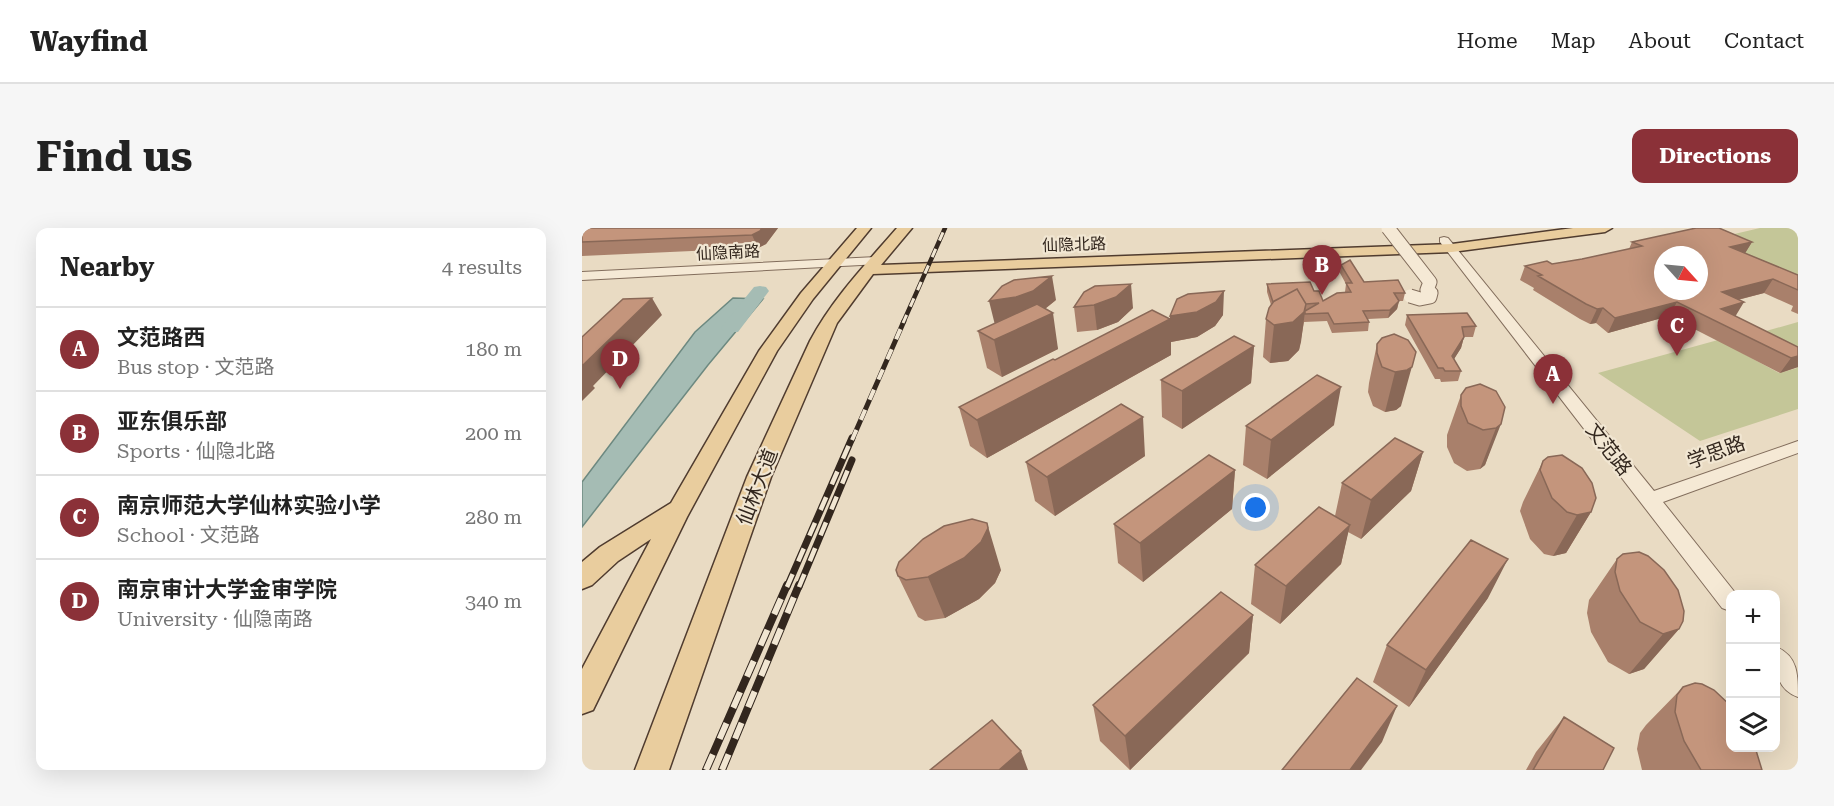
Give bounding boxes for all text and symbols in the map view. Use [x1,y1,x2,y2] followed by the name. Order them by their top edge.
[30,25,148,58] text: Wayfind
[1457,29,1518,53] text: Home
[1551,29,1596,53] text: Map
[1629,29,1691,53] text: About
[1724,29,1804,53] text: Contact
[1632,129,1798,183] button: Directions
[36,132,193,181] text: Find us
[1042,234,1106,255] street label: 仙隐北路
[696,241,760,264] street label: 仙隐南路
[1302,245,1342,295] pin: B
[1654,246,1708,300] north arrow
[60,252,154,282] text: Nearby
[442,255,522,279] text: 4 results
[1658,306,1696,356] pin: C
[117,325,205,350] text: 文范路西
[72,337,87,361] text: A
[465,337,522,361] text: 180 m
[600,340,639,389] pin: D
[1534,354,1572,404] pin: A
[117,355,275,379] text: Bus stop · 文范路
[117,409,227,434] text: 亚东俱乐部
[1581,418,1637,480] street label: 文范路
[72,421,87,445] text: B
[465,421,522,445] text: 200 m
[1684,430,1748,474] street label: 学思路
[117,439,275,463] text: Sports · 仙隐北路
[731,445,783,529] street label: 仙林大道
[117,493,381,518] text: 南京师范大学仙林实验小学
[1241,493,1270,522] your location
[73,505,87,529] text: C
[465,505,522,529] text: 280 m
[117,523,260,547] text: School · 文范路
[117,577,337,602] text: 南京审计大学金审学院
[71,589,88,613] text: D
[465,589,522,613] text: 340 m
[1726,590,1780,752] map controls
[1726,590,1780,644] button: +
[117,607,313,631] text: University · 仙隐南路
[1726,644,1780,698] button: −
[1726,698,1780,752] button: layers

